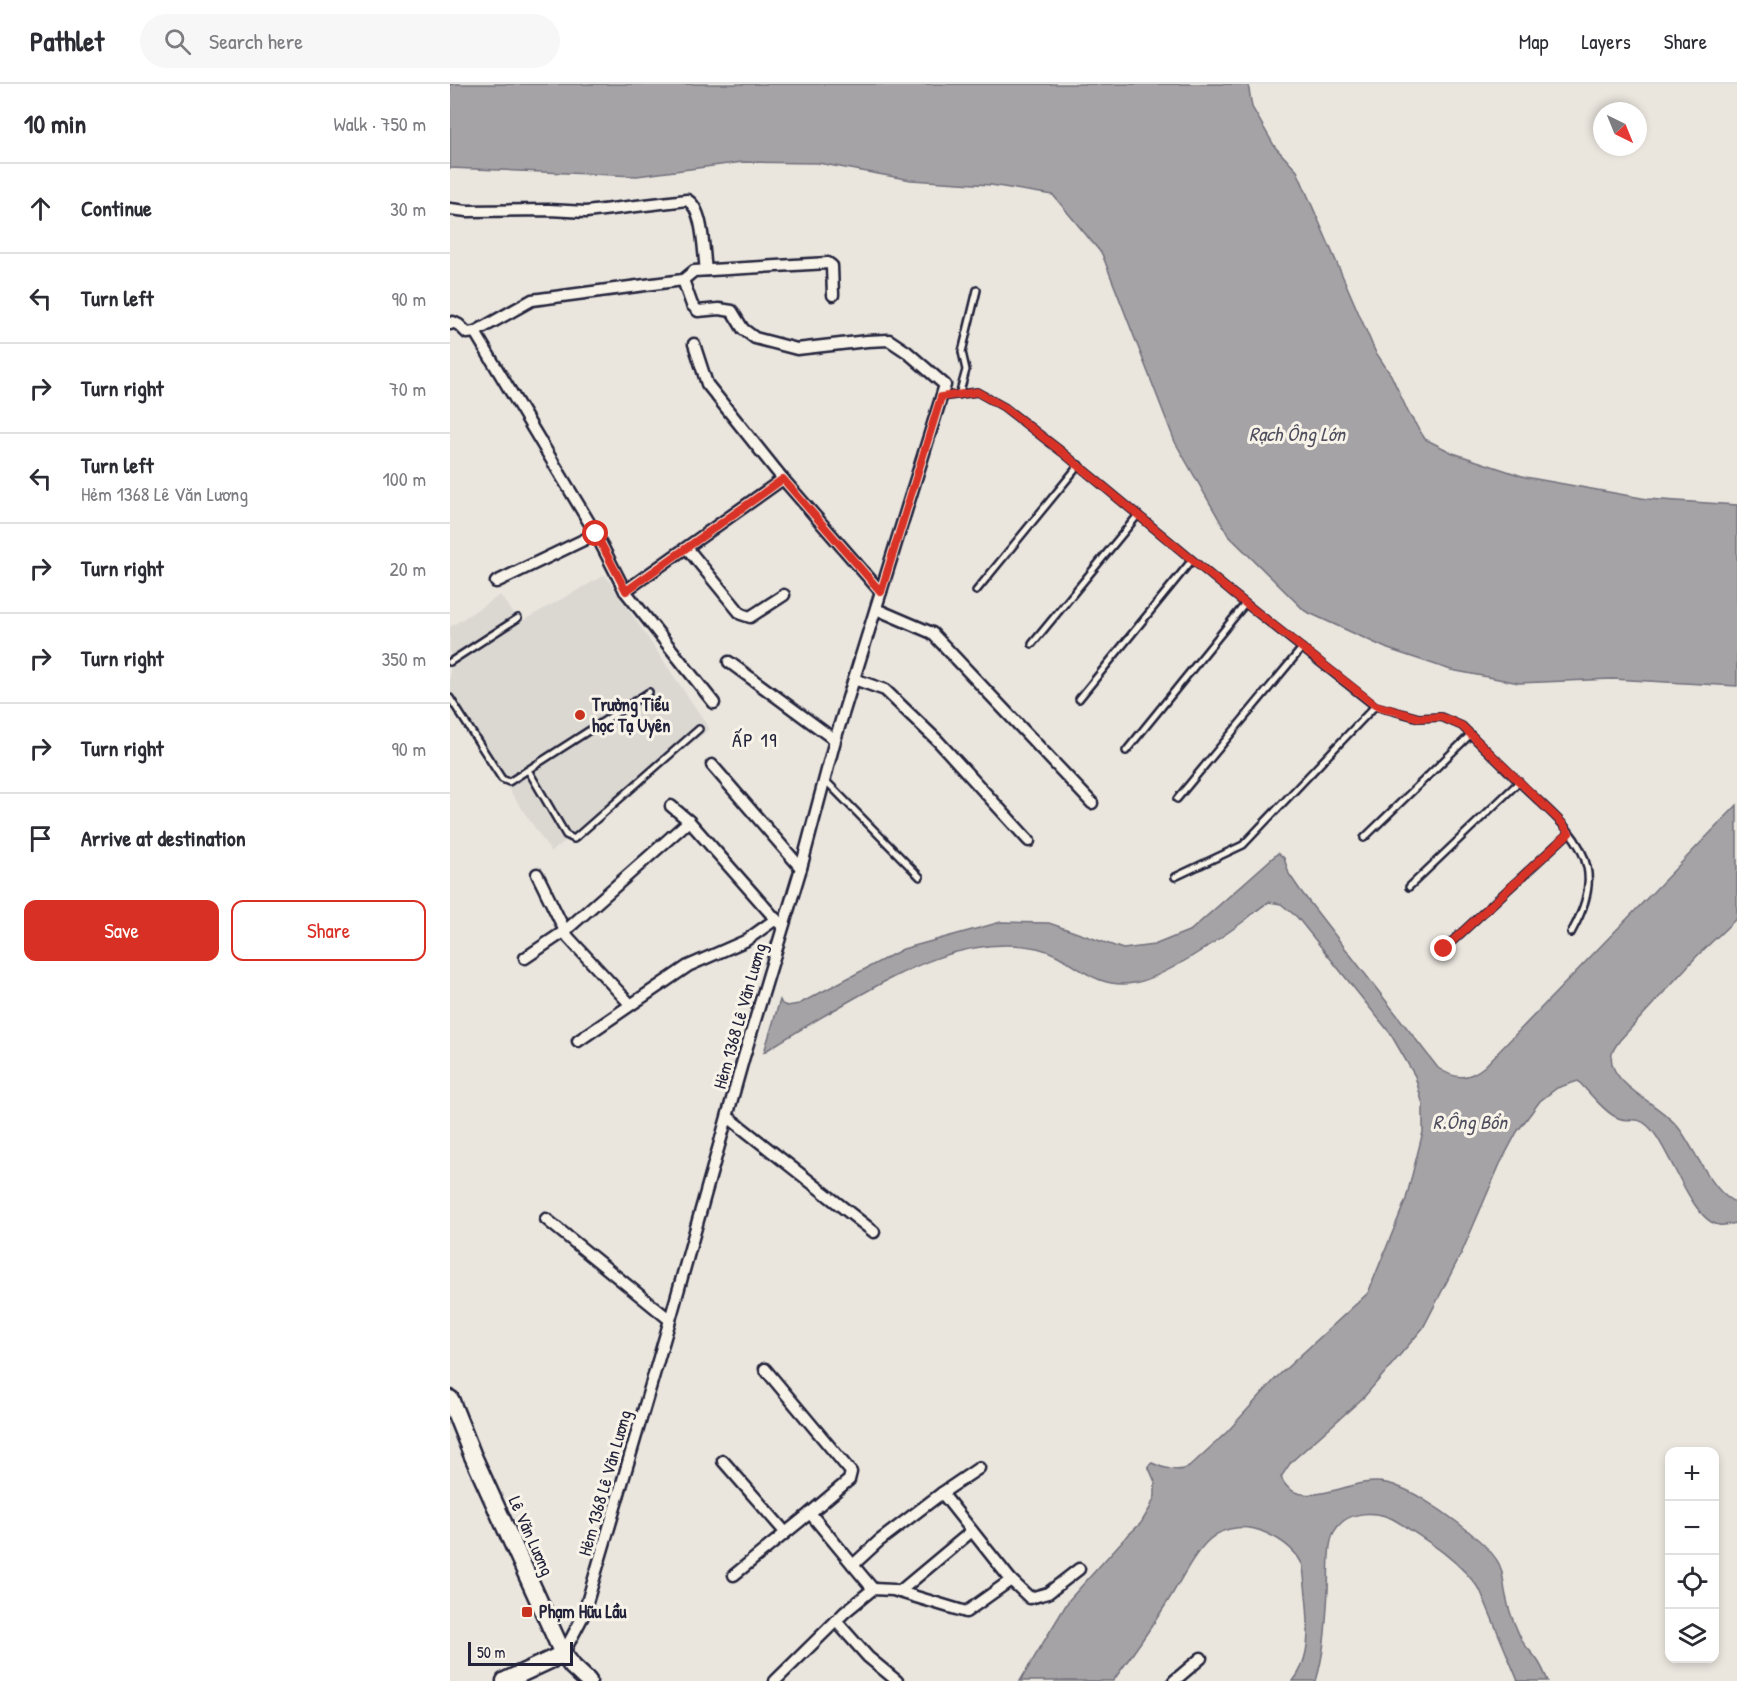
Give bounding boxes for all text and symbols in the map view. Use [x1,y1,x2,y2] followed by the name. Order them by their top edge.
[140,14,560,68] search box
[30,22,104,60] text: Pathlet
[161,25,194,58] icon: search
[209,26,303,56] text: Search here
[1519,27,1548,56] text: Map
[1581,27,1631,56] text: Layers
[1664,27,1707,56] text: Share
[1593,102,1647,156] north arrow
[24,106,86,141] text: 10 min
[334,110,426,137] text: Walk · 750 m
[24,192,57,225] icon: ahead
[81,193,152,223] text: Continue
[390,195,426,222] text: 30 m
[24,282,57,315] icon: left
[81,283,154,313] text: Turn left
[392,285,426,312] text: 90 m
[24,372,57,405] icon: right
[81,373,164,403] text: Turn right
[389,375,426,402] text: 70 m
[1249,420,1347,448] water label: Rạch Ông Lớn
[81,450,154,480] text: Turn left
[24,462,57,495] icon: left
[383,465,426,492] text: 100 m
[81,480,248,507] text: Hẻm 1368 Lê Văn Lương
[582,520,608,546] route start
[24,552,57,585] icon: right
[81,553,164,583] text: Turn right
[389,555,426,582] text: 20 m
[24,642,57,675] icon: right
[81,643,164,673] text: Turn right
[381,645,426,672] text: 350 m
[591,692,670,739] place label: Trường Tiểu học Tạ Uyên
[573,708,587,722] marker: Trường Tiểu học Tạ Uyên
[732,726,778,753] district label: ẤP 19
[24,732,57,765] icon: right
[81,733,164,763] text: Turn right
[392,735,426,762] text: 90 m
[24,822,57,855] icon: arrive
[81,823,246,853] text: Arrive at destination
[24,900,219,961] button: Save
[231,900,426,961] button: Share
[1430,935,1456,961] route end
[707,940,772,1092] street label: Hẻm 1368 Lê Văn Lương
[1433,1108,1509,1136] water label: R.Ông Bổn
[572,1407,637,1559] street label: Hẻm 1368 Lê Văn Lương
[1665,1447,1719,1663] map controls
[1665,1447,1719,1501] button: +
[503,1492,560,1580] street label: Lê Văn Lương
[1665,1501,1719,1555] button: −
[1665,1555,1719,1609] button: locate
[539,1599,627,1624] place label: Phạm Hữu Lầu
[520,1605,534,1619] marker: Phạm Hữu Lầu
[1665,1609,1719,1663] button: layers
[468,1639,573,1666] scale bar
[477,1641,506,1663] text: 50 m

